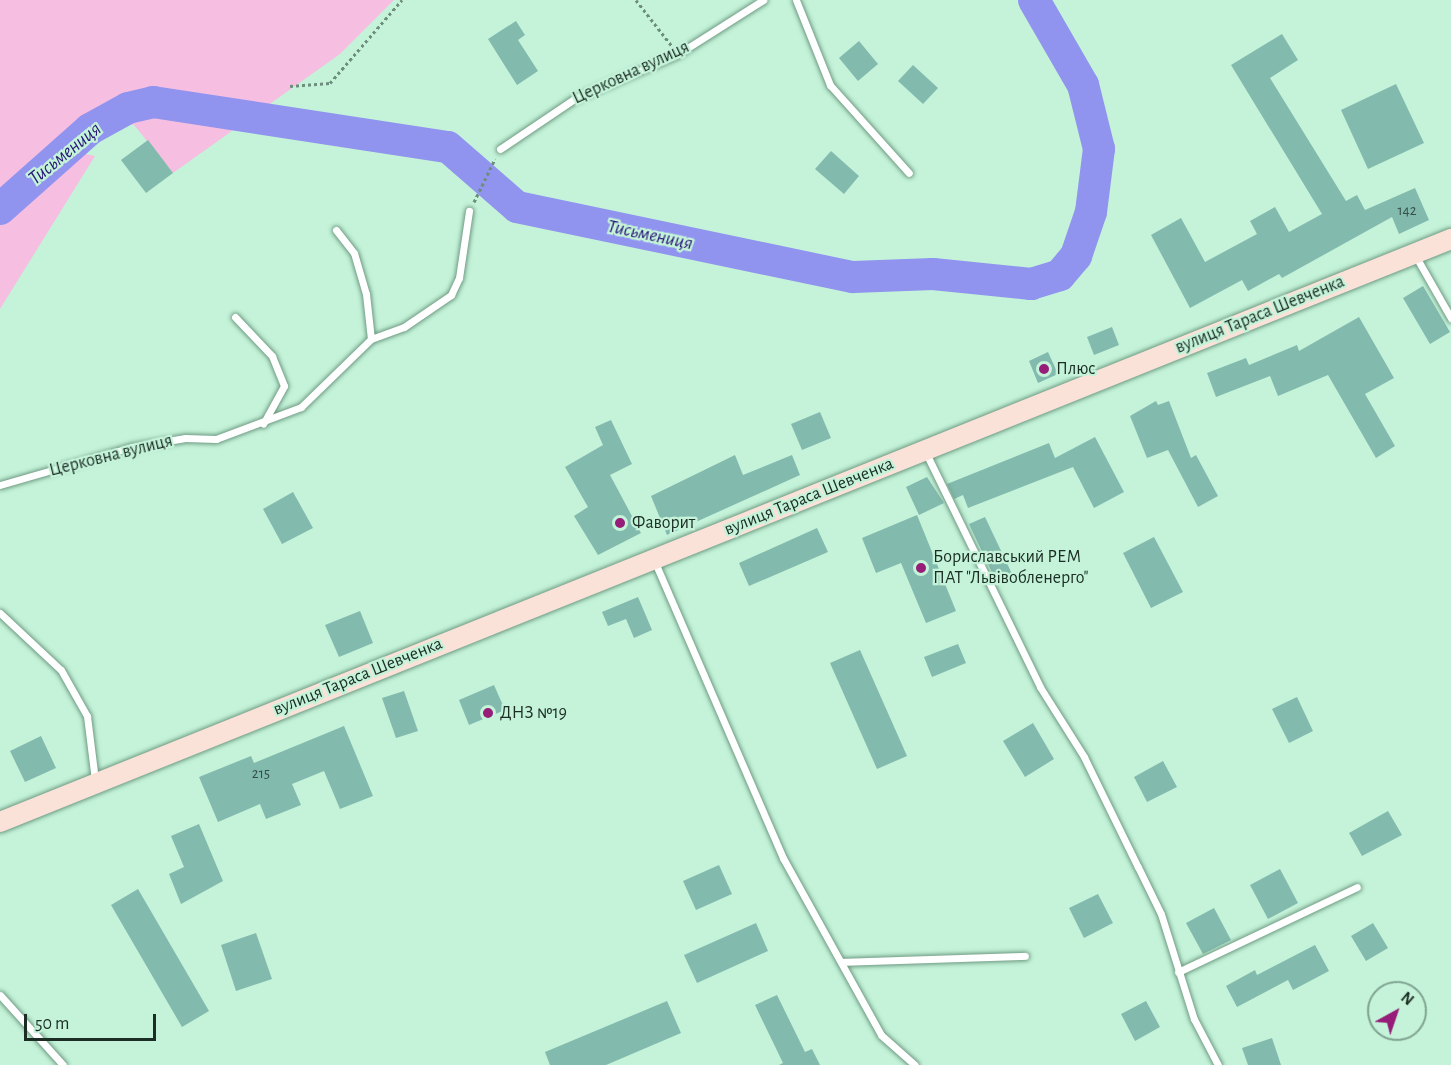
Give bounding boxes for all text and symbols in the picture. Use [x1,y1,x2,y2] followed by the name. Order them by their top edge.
[569,36,693,110] street label: Церковна вулиця
[24,117,106,191] water label: Тисьмениця
[1397,202,1417,220] house number: 142
[605,214,695,256] water label: Тисьмениця
[1172,271,1348,359] street label: вулиця Тараса Шевченка
[1056,358,1096,380] place label: Плюс
[1037,362,1051,376] marker: Плюс
[47,430,175,482] street label: Церковна вулиця
[721,453,897,541] street label: вулиця Тараса Шевченка
[632,512,695,534] place label: Фаворит
[613,516,627,530] marker: Фаворит
[933,547,1089,590] place label: Бориславський РЕМ ПАТ "Львівобленерго"
[914,561,928,575] marker: Бориславський РЕМ ПАТ "Львівобленерго"
[270,633,446,721] street label: вулиця Тараса Шевченка
[500,702,567,724] place label: ДНЗ №19
[481,706,495,720] marker: ДНЗ №19
[252,765,270,783] house number: 215
[1367,981,1427,1041] north arrow
[1398,989,1417,1008] text: N
[27,1002,159,1040] scale bar
[35,1015,69,1033] text: 50 m

